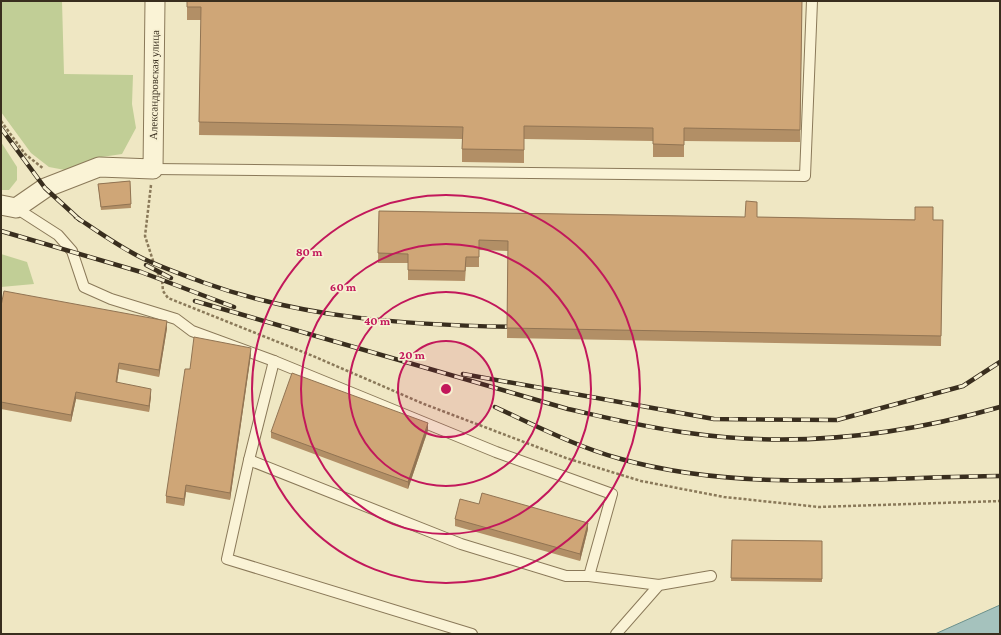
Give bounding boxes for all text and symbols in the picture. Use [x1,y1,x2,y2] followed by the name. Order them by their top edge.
[147,30,161,140] street label: Александровская улица
[296,245,323,259] text: 80 m
[330,280,357,294] text: 60 m
[364,314,391,328] text: 40 m
[399,348,426,362] text: 20 m
[439,382,453,396] centre of rings

